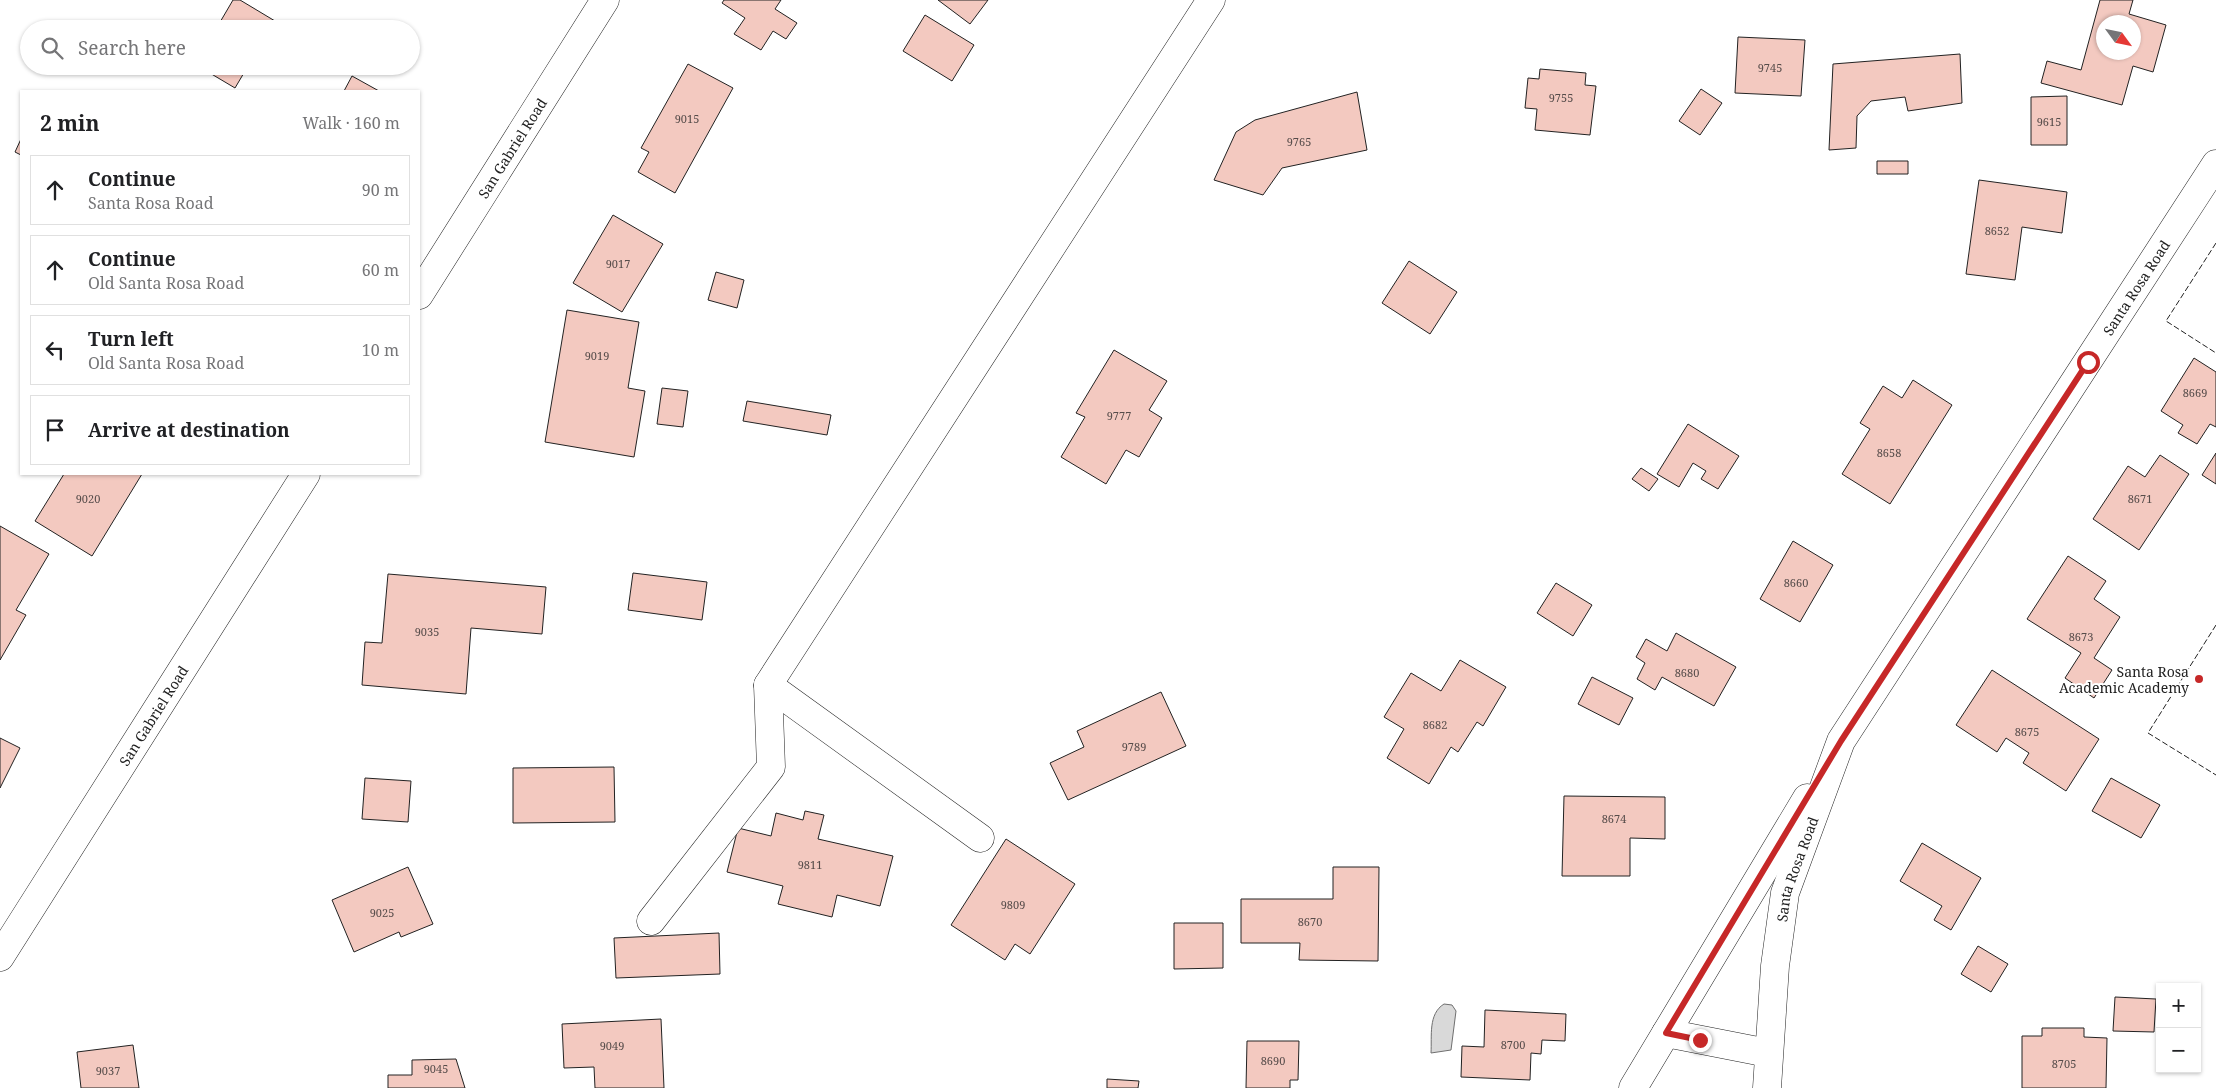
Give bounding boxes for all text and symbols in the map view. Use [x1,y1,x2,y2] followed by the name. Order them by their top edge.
[2096,15,2141,60] north arrow
[20,20,420,75] search box
[38,34,66,62] icon: search
[78,35,186,61] text: Search here
[1758,60,1782,75] house number: 9745
[1549,90,1573,105] house number: 9755
[473,94,551,202] street label: San Gabriel Road
[40,109,99,137] text: 2 min
[675,111,699,126] house number: 9015
[303,112,400,134] text: Walk · 160 m
[2037,114,2061,129] house number: 9615
[1287,134,1311,149] house number: 9765
[88,166,176,192] text: Continue
[41,176,69,204] icon: ahead
[362,179,399,201] text: 90 m
[88,192,214,214] text: Santa Rosa Road
[1985,223,2009,238] house number: 8652
[2098,236,2174,339] street label: Santa Rosa Road
[88,246,176,272] text: Continue
[41,256,69,284] icon: ahead
[606,256,630,271] house number: 9017
[362,259,399,281] text: 60 m
[88,272,244,294] text: Old Santa Rosa Road
[88,326,174,352] text: Turn left
[41,336,69,364] icon: left
[362,339,399,361] text: 10 m
[585,348,609,363] house number: 9019
[2077,351,2100,374] route start
[88,352,244,374] text: Old Santa Rosa Road
[2183,385,2207,400] house number: 8669
[1107,408,1131,423] house number: 9777
[41,416,69,444] icon: arrive
[88,417,290,443] text: Arrive at destination
[1877,445,1901,460] house number: 8658
[76,491,100,506] house number: 9020
[2128,491,2152,506] house number: 8671
[1784,575,1808,590] house number: 8660
[415,624,439,639] house number: 9035
[2069,629,2093,644] house number: 8673
[114,661,192,769] street label: San Gabriel Road
[2059,662,2189,697] place label: Santa Rosa Academic Academy
[1675,665,1699,680] house number: 8680
[2193,673,2205,685] marker: Santa Rosa Academic Academy
[1423,717,1447,732] house number: 8682
[2015,724,2039,739] house number: 8675
[1122,739,1146,754] house number: 9789
[1602,811,1626,826] house number: 8674
[1772,813,1822,923] street label: Santa Rosa Road
[798,857,822,872] house number: 9811
[1001,897,1025,912] house number: 9809
[370,905,394,920] house number: 9025
[1298,914,1322,929] house number: 8670
[2156,983,2201,1073] map controls
[2156,983,2201,1028] button: +
[2156,1028,2201,1073] button: −
[1689,1029,1712,1052] route end
[1501,1037,1525,1052] house number: 8700
[600,1038,624,1053] house number: 9049
[1261,1053,1285,1068] house number: 8690
[2052,1056,2076,1071] house number: 8705
[424,1061,448,1076] house number: 9045
[96,1063,120,1078] house number: 9037

